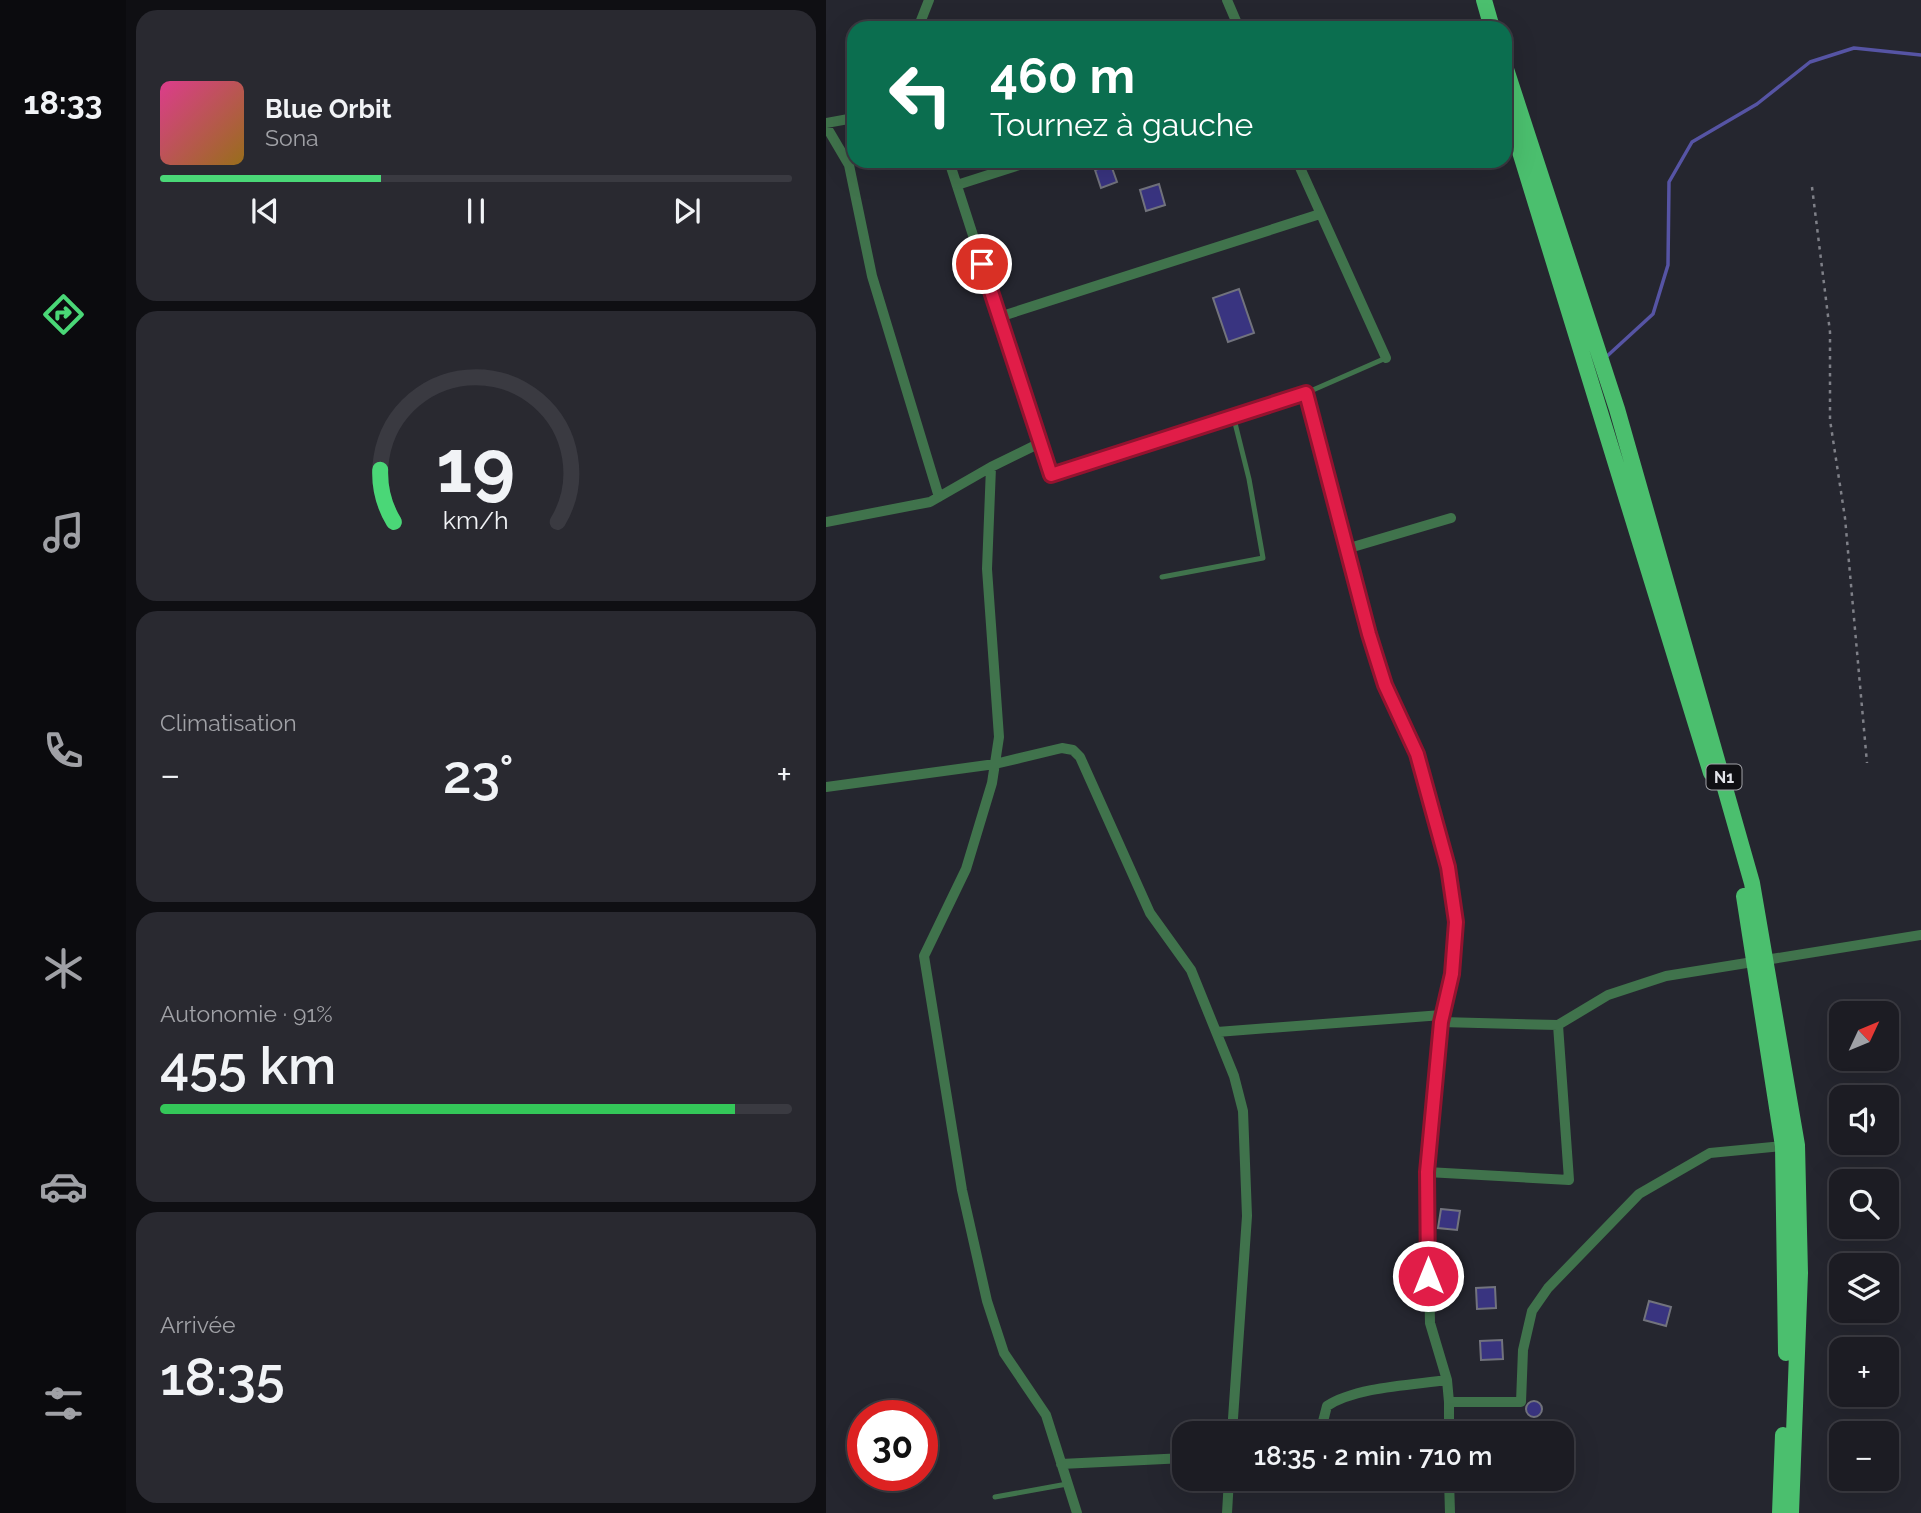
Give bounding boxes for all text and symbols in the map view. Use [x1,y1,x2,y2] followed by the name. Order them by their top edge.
[990,47,1135,104] text: 460 m
[875,49,966,140] icon: left
[24,84,102,121] text: 18:33
[265,94,392,124] text: Blue Orbit
[990,106,1253,143] text: Tournez à gauche
[265,124,319,151] text: Sona
[246,192,284,230] icon: previous
[457,192,495,230] icon: pause
[668,192,706,230] icon: next
[952,234,1012,294] pin
[963,245,1001,283] icon: arrive
[39,290,88,339] icon: directions
[437,424,515,509] text: 19
[443,505,509,535] text: km/h
[39,508,88,557] icon: music
[160,709,297,736] text: Climatisation
[39,726,88,775] icon: phone
[443,744,514,805] text: 23°
[160,752,180,797] text: −
[776,752,792,797] text: +
[1706,764,1742,790] road number: N1
[39,944,88,993] icon: climate
[160,1000,333,1027] text: Autonomie · 91%
[1829,1001,1899,1071] north arrow
[1829,1001,1899,1491] map controls
[160,1035,336,1096] text: 455 km
[1829,1085,1899,1155] button: sound
[39,1162,88,1211] icon: car
[1829,1169,1899,1239] button: search
[1391,1239,1465,1313] position arrow
[1829,1253,1899,1323] button: layers
[160,1311,236,1338] text: Arrivée
[1829,1337,1899,1407] button: +
[160,1346,285,1407] text: 18:35
[39,1379,88,1428] icon: filters
[847,1400,938,1491] speed limit sign: 30
[1829,1421,1899,1491] button: −
[1254,1441,1492,1471] text: 18:35 · 2 min · 710 m

